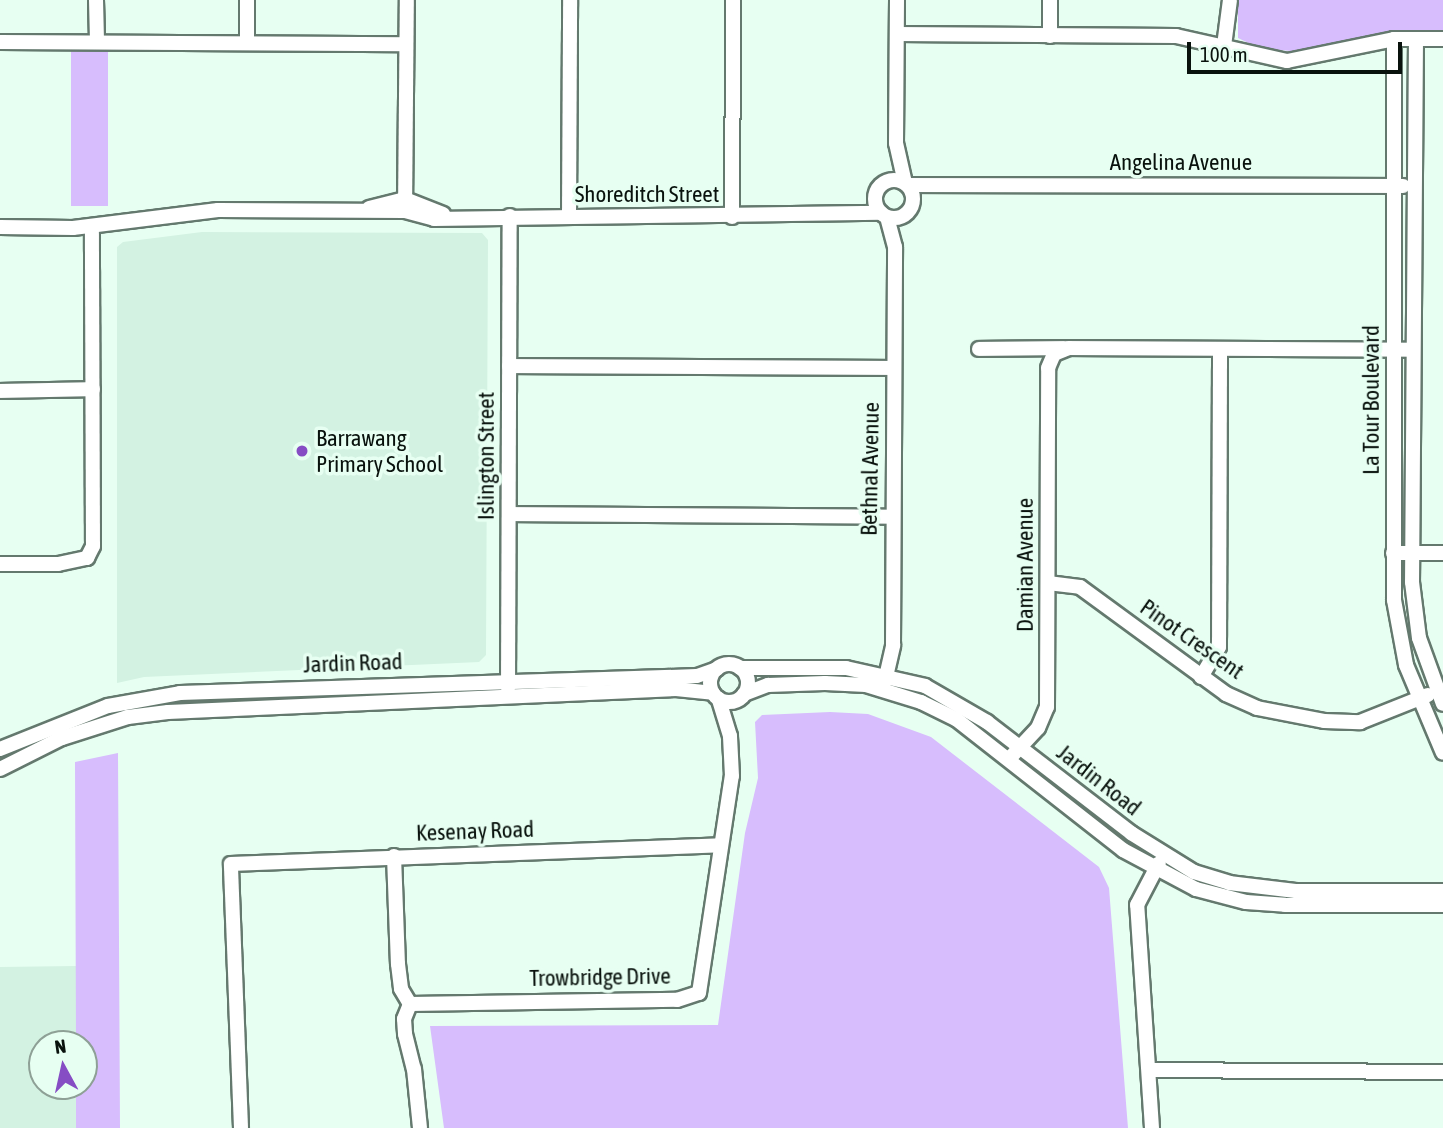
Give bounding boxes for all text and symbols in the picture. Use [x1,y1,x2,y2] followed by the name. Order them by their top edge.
[1191,28,1406,72] scale bar
[1200,42,1248,66] text: 100 m
[1110,148,1252,176] street label: Angelina Avenue
[575,180,719,208] street label: Shoreditch Street
[1357,325,1385,475] street label: La Tour Boulevard
[472,392,500,520] street label: Islington Street
[855,402,885,536] street label: Bethnal Avenue
[316,424,443,478] place label: Barrawang Primary School
[294,443,310,459] marker: Barrawang Primary School
[1011,498,1039,632] street label: Damian Avenue
[1135,593,1249,685] street label: Pinot Crescent
[303,647,403,679] street label: Jardin Road
[1051,739,1147,821] street label: Jardin Road
[415,815,535,847] street label: Kesenay Road
[529,962,671,992] street label: Trowbridge Drive
[28,1030,98,1100] north arrow
[53,1035,67,1058] text: N

